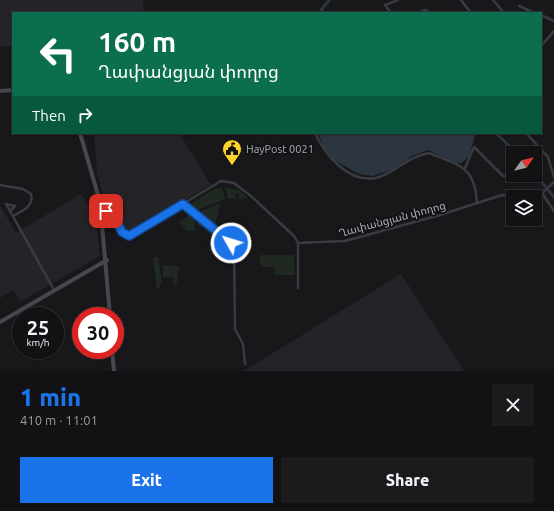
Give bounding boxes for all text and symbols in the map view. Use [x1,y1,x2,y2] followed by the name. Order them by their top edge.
[98,26,176,57] text: 160 m
[32,28,84,80] icon: left
[98,61,279,81] text: Ղափանցյան փողոց
[74,104,96,126] icon: right
[32,107,66,124] text: Then
[221,138,243,166] public building icon: HayPost 0021
[246,143,314,155] place label: HayPost 0021
[506,146,542,182] north arrow
[506,146,542,226] map controls
[506,190,542,226] button: layers
[89,194,123,228] pin
[337,199,447,240] street label: Ղափանցյան փողոց
[95,200,117,222] icon: arrive
[210,222,252,264] position arrow
[72,307,124,359] speed limit sign: 30
[27,316,49,339] text: 25
[26,337,50,348] text: km/h
[20,384,81,411] text: 1 min
[492,384,534,426] button: close
[20,413,98,427] text: 410 m · 11:01
[20,457,273,503] button: Exit
[281,457,534,503] button: Share

